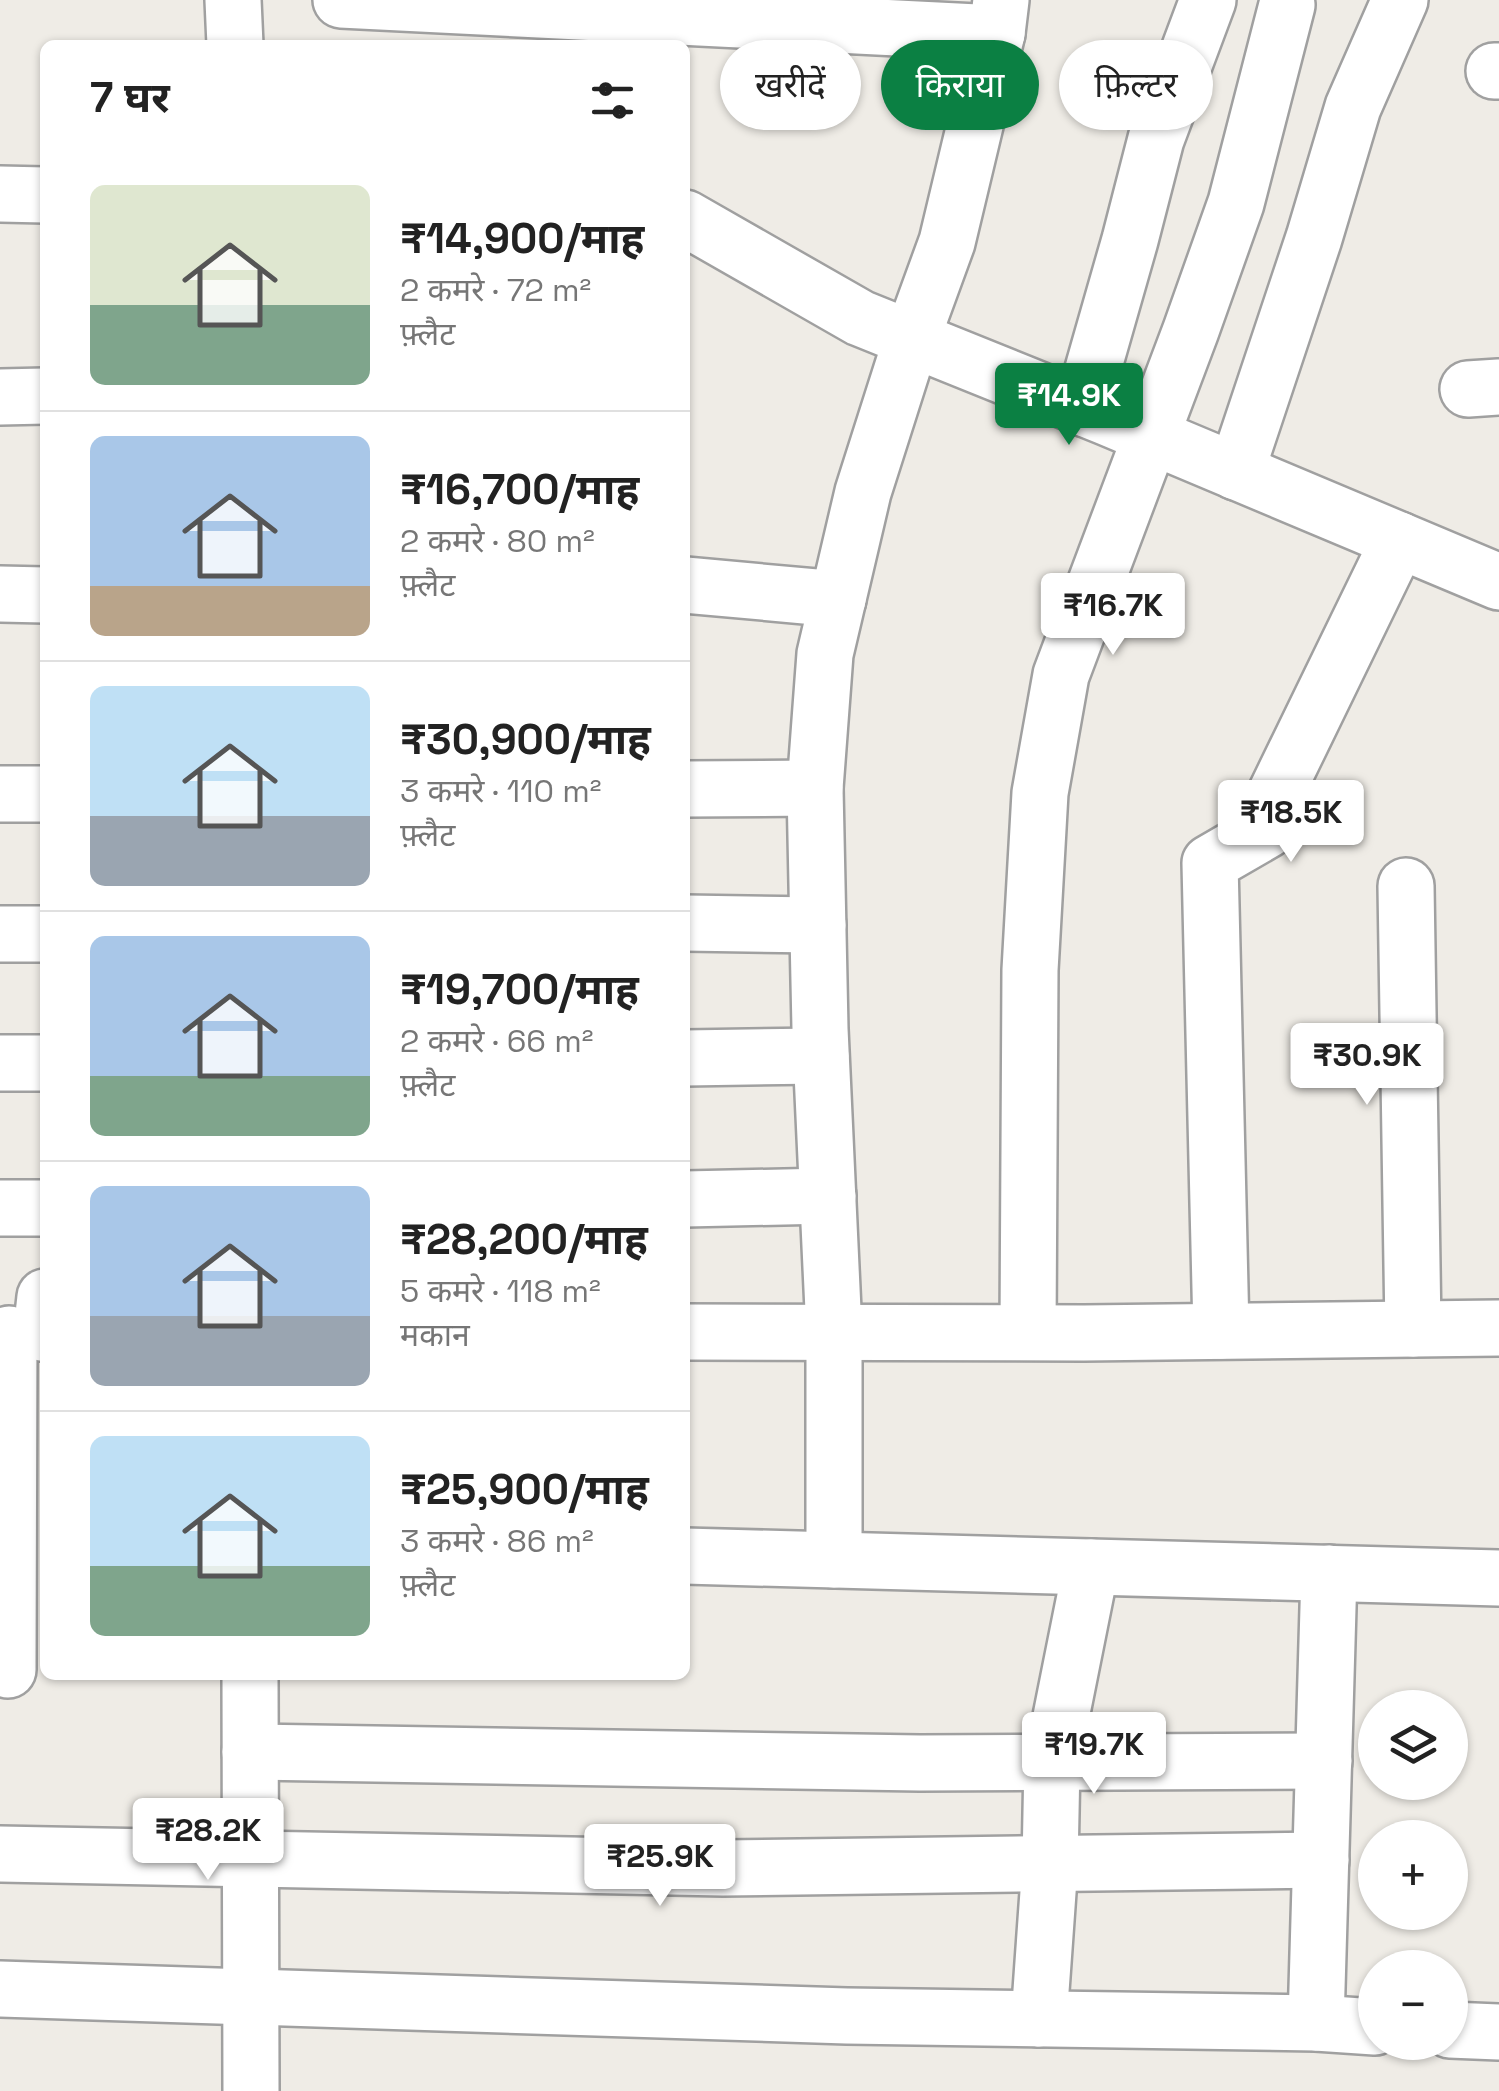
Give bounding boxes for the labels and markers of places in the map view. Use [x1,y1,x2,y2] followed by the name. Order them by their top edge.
[988,363,1150,448] pin: ₹14.9K
[1032,573,1194,658] pin: ₹16.7K
[1210,780,1372,865] pin: ₹18.5K
[1286,1023,1448,1108] pin: ₹30.9K
[1013,1712,1175,1797] pin: ₹19.7K
[127,1798,289,1883] pin: ₹28.2K
[579,1824,741,1909] pin: ₹25.9K

